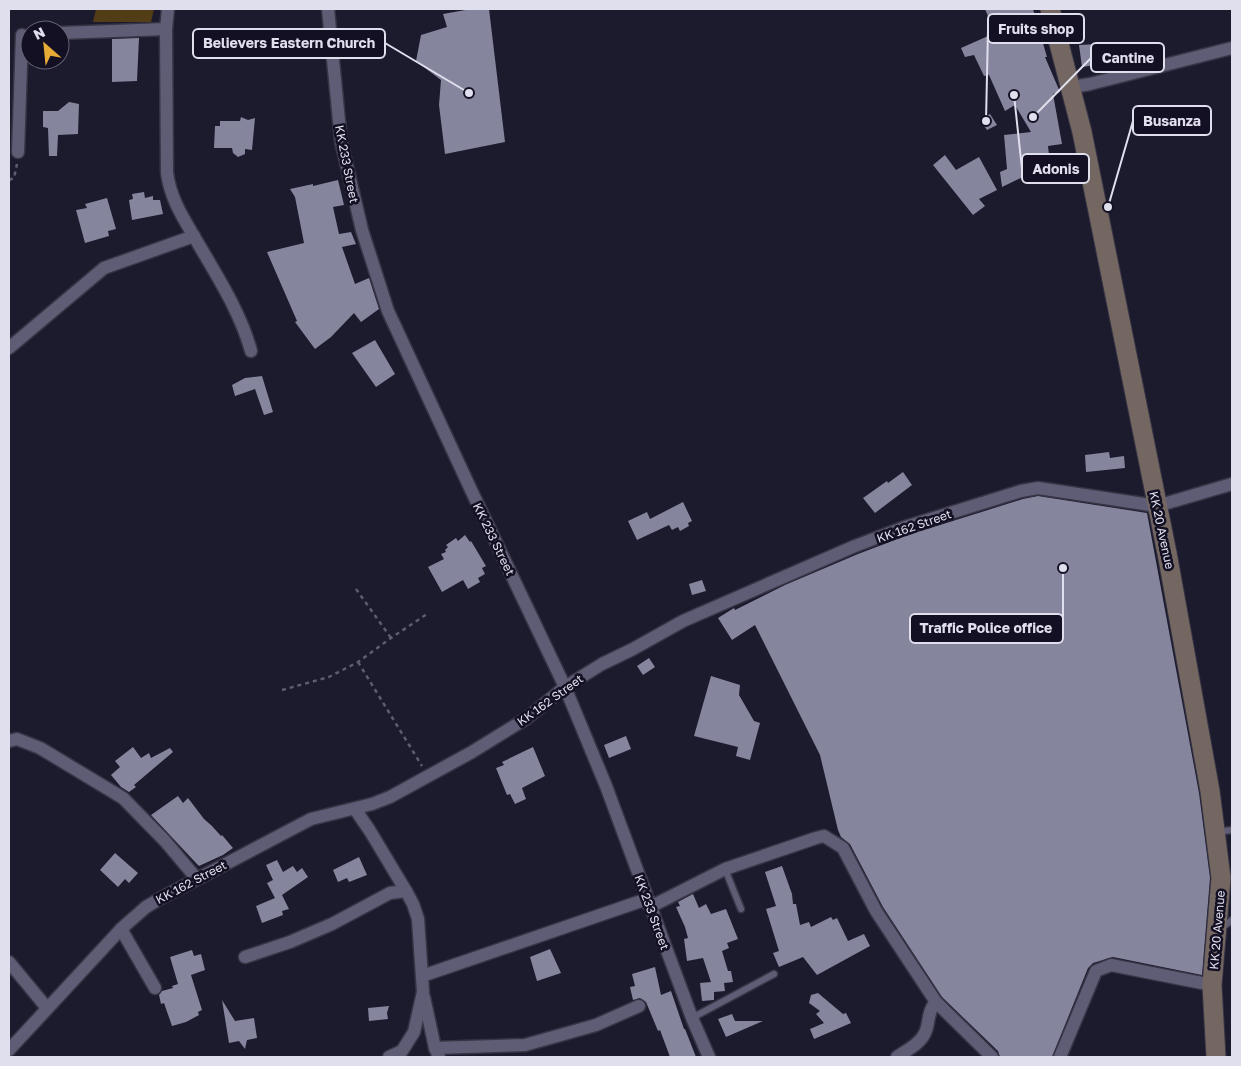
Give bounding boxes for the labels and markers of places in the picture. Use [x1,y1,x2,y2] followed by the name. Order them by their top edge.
[988,14,1084,43] callout: Fruits shop
[193,29,385,58] callout: Believers Eastern Church
[1091,43,1164,72] callout: Cantine
[1133,106,1211,135] callout: Busanza
[1022,154,1089,183] callout: Adonis
[910,614,1063,643] callout: Traffic Police office

